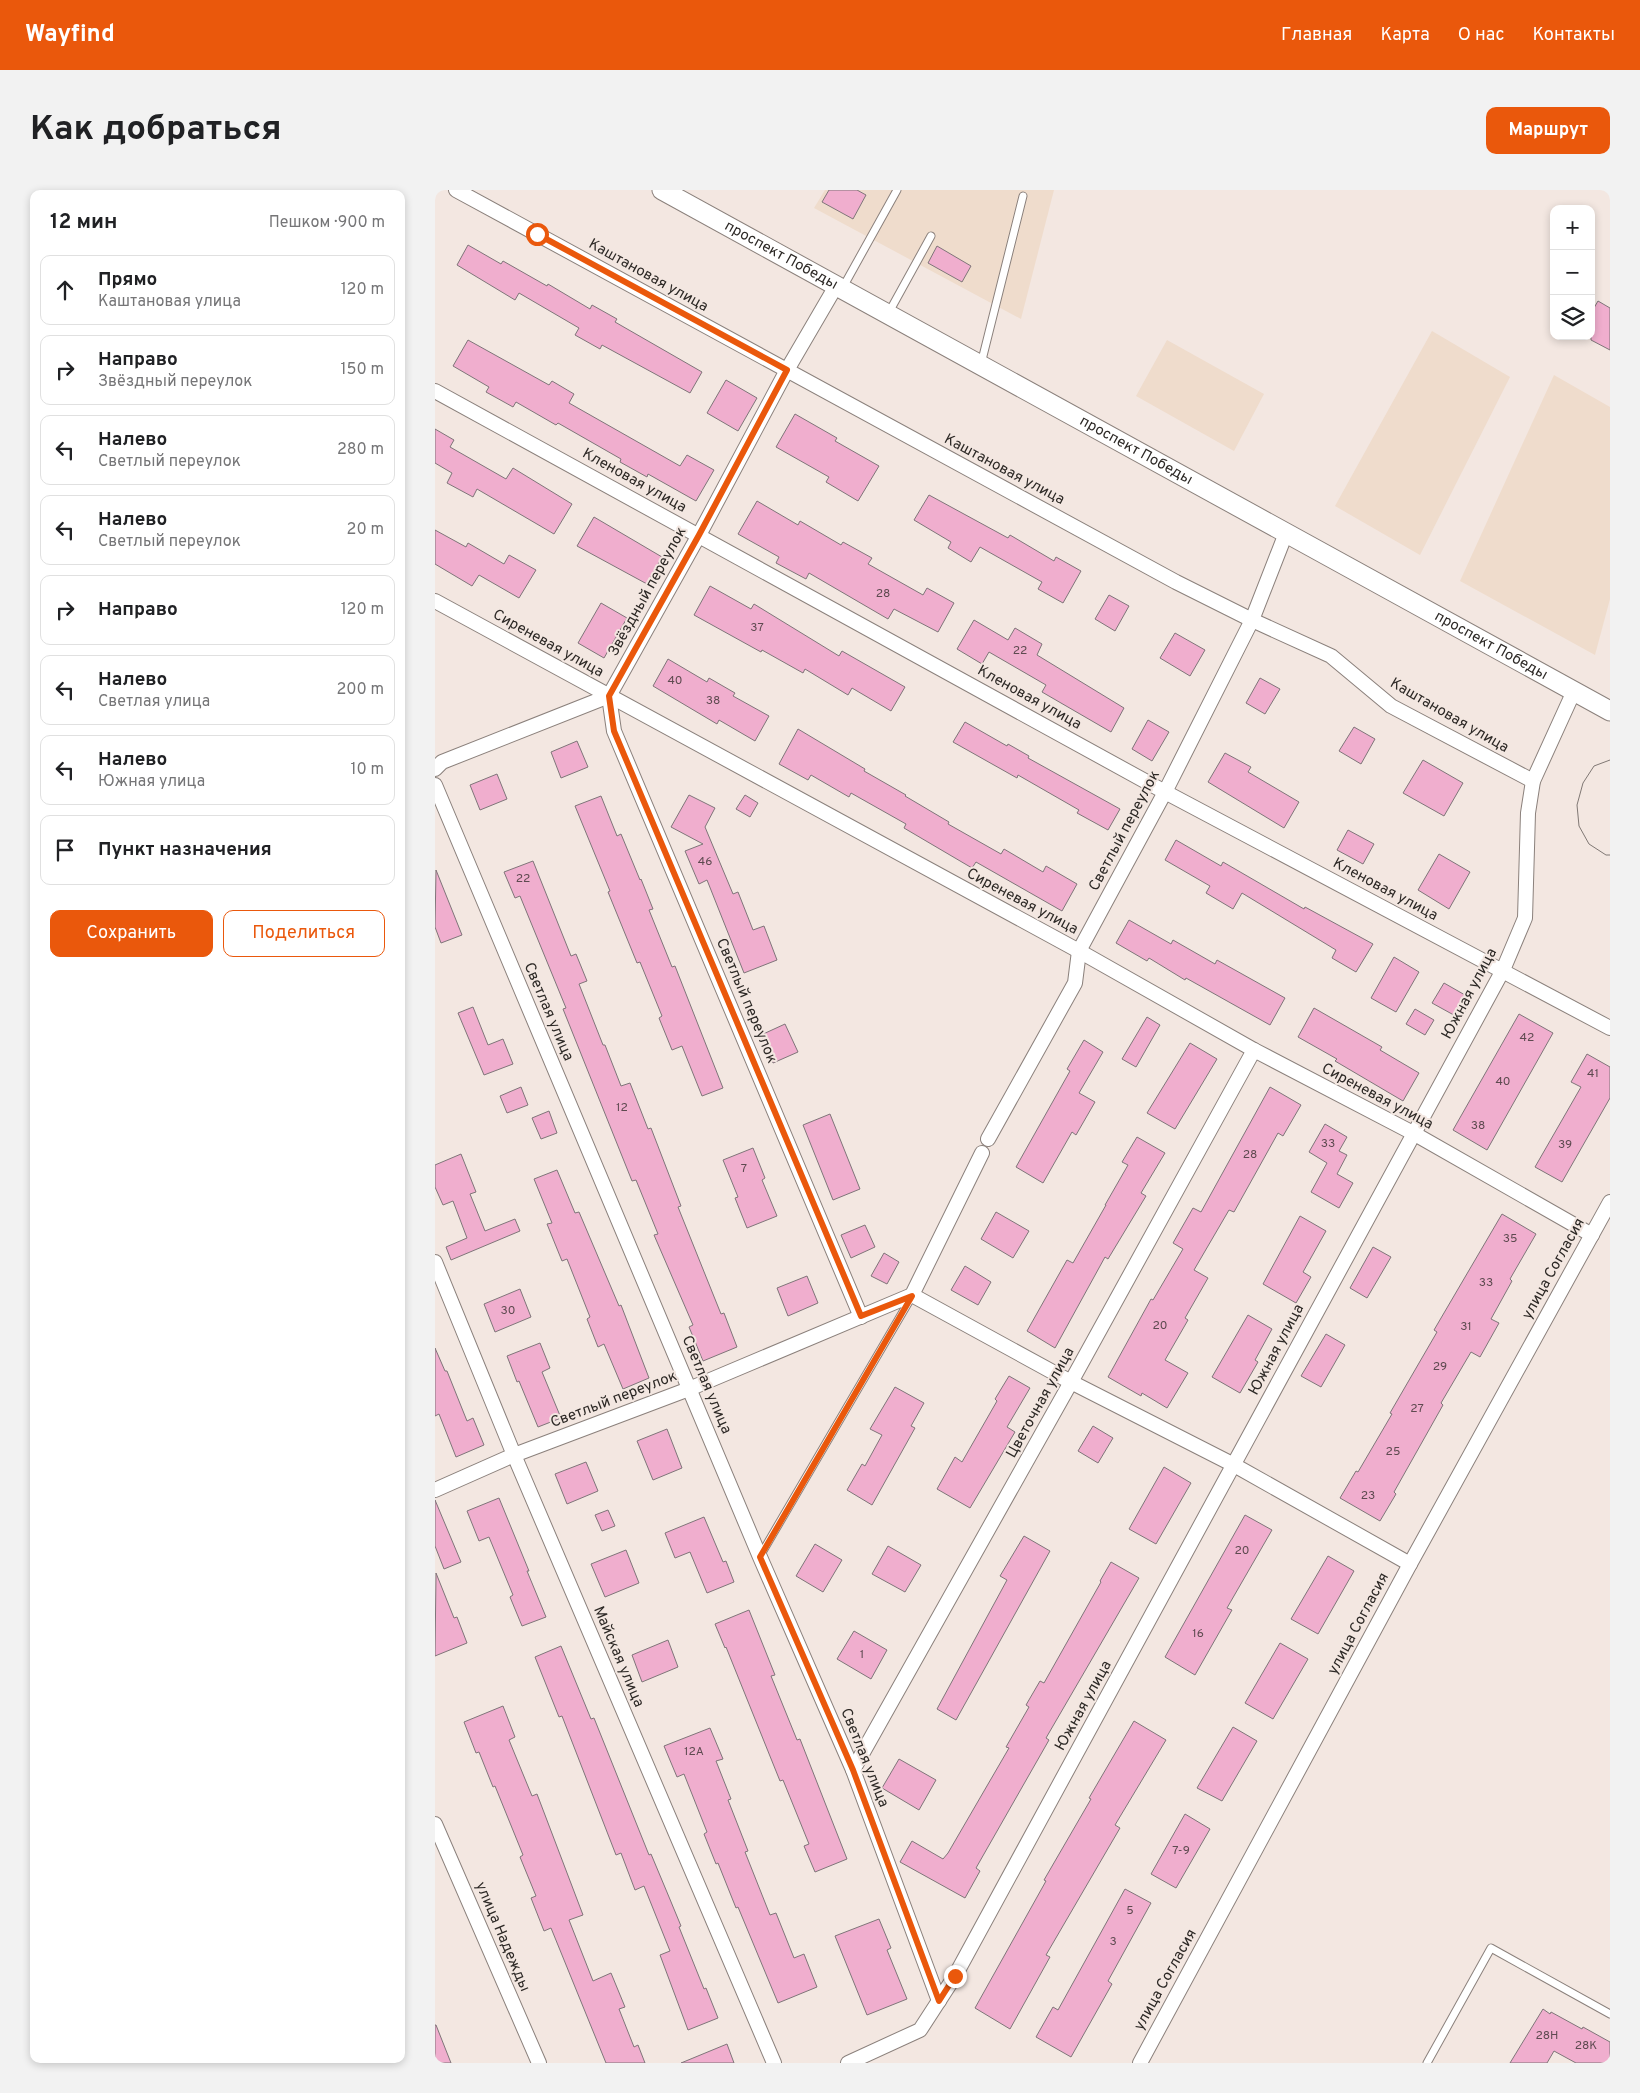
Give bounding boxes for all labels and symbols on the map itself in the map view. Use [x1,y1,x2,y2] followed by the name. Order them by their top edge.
[721,217,841,294] street label: проспект Победы
[526,223,549,246] route start
[585,235,711,317] street label: Каштановая улица
[1076,412,1196,489] street label: проспект Победы
[940,430,1068,510] street label: Каштановая улица
[579,445,689,517] street label: Кленовая улица
[605,524,691,660] street label: Звёздный переулок
[876,586,890,602] house number: 28
[489,606,607,682] street label: Сиреневая улица
[1431,607,1551,684] street label: проспект Победы
[750,620,764,636] house number: 37
[1013,643,1027,659] house number: 22
[974,662,1084,734] street label: Кленовая улица
[667,673,683,689] house number: 40
[1386,674,1512,758] street label: Каштановая улица
[706,693,720,709] house number: 38
[1085,767,1165,895] street label: Светлый переулок
[698,854,712,870] house number: 46
[1329,854,1441,926] street label: Кленовая улица
[963,865,1081,939] street label: Сиреневая улица
[516,871,530,887] house number: 22
[711,936,781,1066] street label: Светлый переулок
[1438,945,1502,1043] street label: Южная улица
[519,960,577,1064] street label: Светлая улица
[1520,1030,1534,1046] house number: 42
[1318,1060,1436,1134] street label: Сиреневая улица
[1587,1066,1599,1082] house number: 41
[1495,1074,1511,1090] house number: 40
[616,1100,628,1116] house number: 12
[1471,1118,1485,1134] house number: 38
[1321,1136,1335,1152] house number: 33
[1558,1137,1572,1153] house number: 39
[1243,1147,1257,1163] house number: 28
[741,1161,747,1177] house number: 7
[1518,1215,1590,1323] street label: улица Согласия
[1503,1231,1517,1247] house number: 35
[1479,1275,1493,1291] house number: 33
[1245,1301,1309,1399] street label: Южная улица
[501,1303,515,1319] house number: 30
[1152,1318,1168,1334] house number: 20
[1460,1319,1472,1335] house number: 31
[677,1333,735,1437] street label: Светлая улица
[1003,1344,1079,1462] street label: Цветочная улица
[1433,1359,1447,1375] house number: 29
[548,1367,680,1433] street label: Светлый переулок
[1410,1401,1424,1417] house number: 27
[1386,1444,1400,1460] house number: 25
[1361,1488,1375,1504] house number: 23
[1234,1543,1250,1559] house number: 20
[1324,1570,1394,1678] street label: улица Согласия
[588,1604,648,1710] street label: Майская улица
[1192,1626,1204,1642] house number: 16
[860,1647,864,1663] house number: 1
[1051,1657,1117,1755] street label: Южная улица
[835,1706,893,1810] street label: Светлая улица
[684,1744,704,1760] house number: 12А
[1172,1843,1190,1859] house number: 7-9
[470,1879,534,1995] street label: улица Надежды
[1126,1903,1134,1919] house number: 5
[1130,1926,1202,2034] street label: улица Согласия
[1109,1934,1117,1950] house number: 3
[944,1965,967,1988] route end
[1535,2028,1559,2044] house number: 28Н
[1575,2038,1597,2054] house number: 28К

